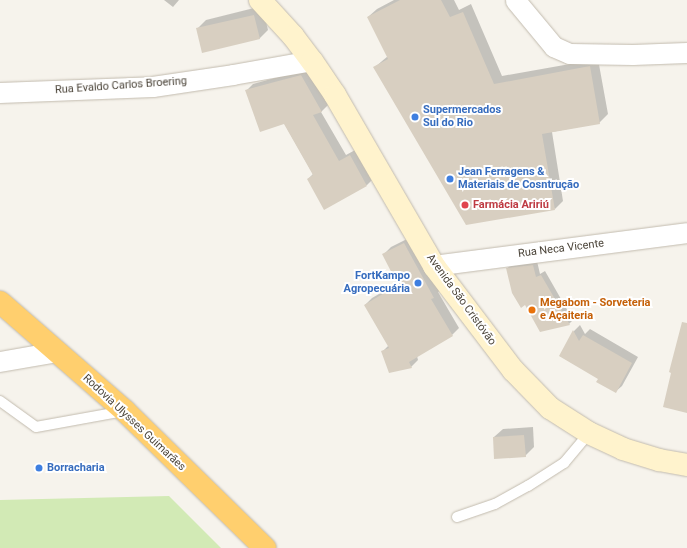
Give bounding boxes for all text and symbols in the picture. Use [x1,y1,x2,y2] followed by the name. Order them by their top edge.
[55,75,187,97] street label: Rua Evaldo Carlos Broering
[423,104,501,130] place label: Supermercados Sul do Rio
[410,112,420,122] marker: Supermercados Sul do Rio
[458,166,579,192] place label: Jean Ferragens & Materiais de Cosntrução
[445,174,455,184] marker: Jean Ferragens & Materiais de Cosntrução
[473,198,549,212] place label: Farmácia Aririú
[460,200,470,210] marker: Farmácia Aririú
[517,237,605,261] street label: Rua Neca Vicente
[423,252,499,348] street label: Avenida São Cristóvão
[344,270,410,296] place label: FortKampo Agropecuária
[413,278,423,288] marker: FortKampo Agropecuária
[540,297,651,323] place label: Megabom - Sorveteria e Açaiteria
[527,305,537,315] marker: Megabom - Sorveteria e Açaiteria
[80,372,188,474] street label: Rodovia Ulysses Guimarães
[47,461,105,475] place label: Borracharia
[34,463,44,473] marker: Borracharia

